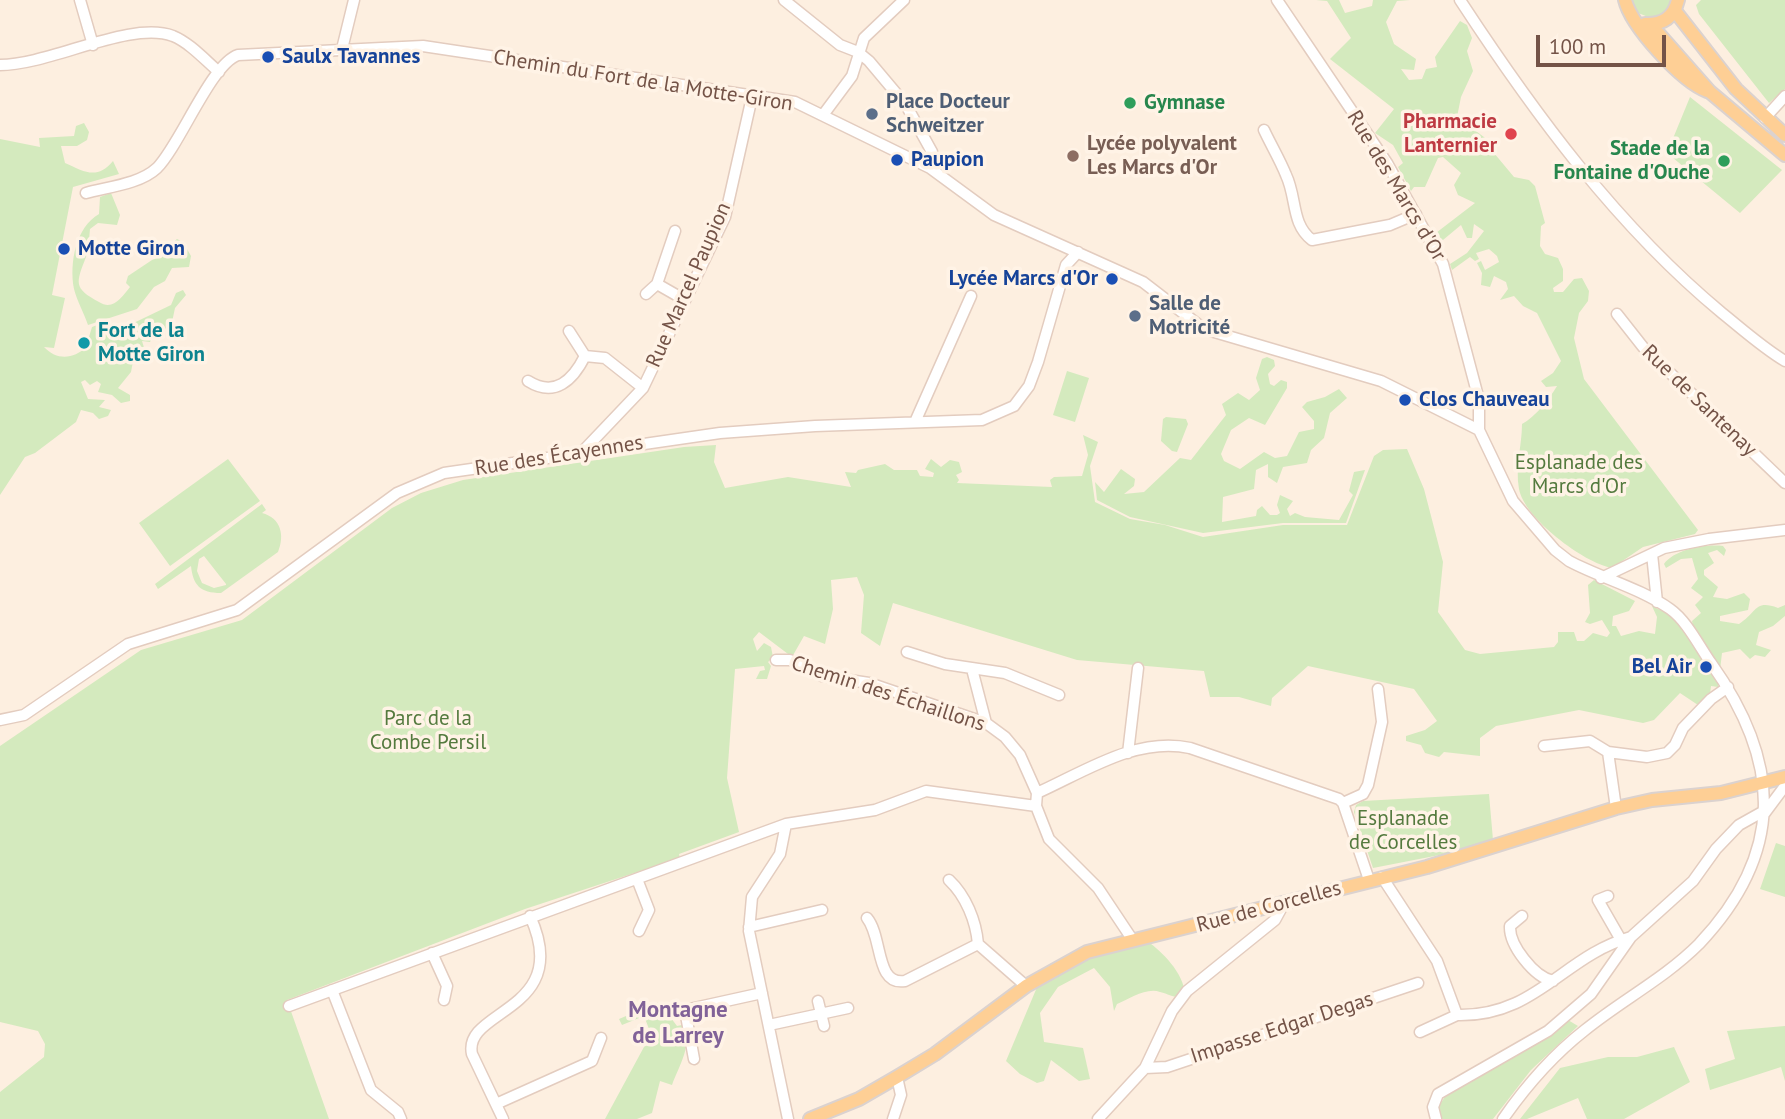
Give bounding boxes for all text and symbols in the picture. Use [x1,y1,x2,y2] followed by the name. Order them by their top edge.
[1540,21,1670,65] scale bar
[1549,33,1606,60] text: 100 m
[282,44,420,70] place label: Saulx Tavannes
[491,45,795,117] street label: Chemin du Fort de la Motte-Giron
[260,49,276,65] marker: Saulx Tavannes
[886,89,1010,139] place label: Place Docteur Schweitzer
[1144,90,1225,116] place label: Gymnase
[1122,95,1138,111] marker: Gymnase
[864,106,880,122] marker: Place Docteur Schweitzer
[1341,106,1451,266] street label: Rue des Marcs d'Or
[1403,109,1497,159] place label: Pharmacie Lanternier
[1503,126,1519,142] marker: Pharmacie Lanternier
[1087,131,1237,181] place label: Lycée polyvalent Les Marcs d'Or
[1553,136,1710,186] place label: Stade de la Fontaine d'Ouche
[911,147,984,173] place label: Paupion
[1065,148,1081,164] marker: Lycée polyvalent Les Marcs d'Or
[889,152,905,168] marker: Paupion
[1716,153,1732,169] marker: Stade de la Fontaine d'Ouche
[641,199,737,371] street label: Rue Marcel Paupion
[78,236,185,262] place label: Motte Giron
[56,241,72,257] marker: Motte Giron
[949,266,1098,292] place label: Lycée Marcs d'Or
[1104,271,1120,287] marker: Lycée Marcs d'Or
[1149,291,1230,341] place label: Salle de Motricité
[1127,308,1143,324] marker: Salle de Motricité
[98,318,205,368] place label: Fort de la Motte Giron
[76,335,92,351] marker: Fort de la Motte Giron
[1636,340,1762,462] street label: Rue de Santenay
[1419,387,1550,413] place label: Clos Chauveau
[1397,392,1413,408] marker: Clos Chauveau
[473,430,645,482] street label: Rue des Écayennes
[1515,450,1643,500] park label: Esplanade des Marcs d'Or
[788,651,988,737] street label: Chemin des Échaillons
[1632,654,1692,680] place label: Bel Air
[1698,659,1714,675] marker: Bel Air
[370,706,486,756] park label: Parc de la Combe Persil
[1349,806,1457,856] park label: Esplanade de Corcelles
[1194,876,1344,938] street label: Rue de Corcelles
[1187,987,1377,1069] street label: Impasse Edgar Degas
[628,996,728,1050] district label: Montagne de Larrey

